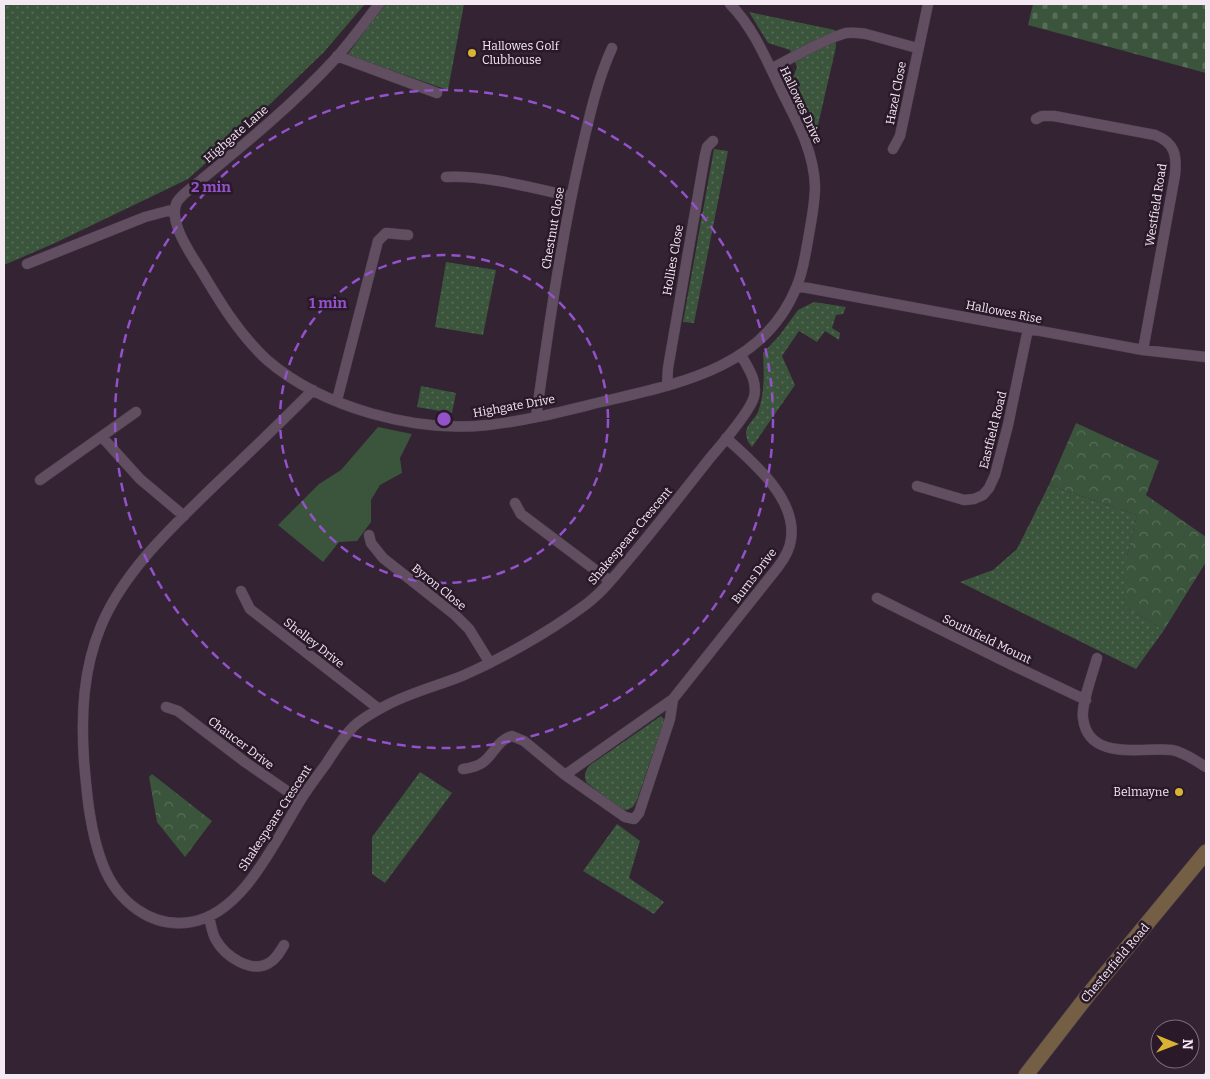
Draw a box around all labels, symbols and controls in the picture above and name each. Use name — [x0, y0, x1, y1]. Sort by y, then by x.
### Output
place label: Hallowes Golf Clubhouse — [482, 39, 560, 67]
marker: Hallowes Golf Clubhouse — [466, 47, 478, 59]
street label: Hazel Close — [883, 60, 909, 126]
street label: Hallowes Drive — [777, 64, 825, 146]
street label: Highgate Lane — [201, 102, 271, 166]
street label: Westfield Road — [1143, 163, 1169, 247]
text: 2 min — [191, 178, 231, 196]
street label: Chestnut Close — [539, 186, 567, 270]
street label: Hollies Close — [660, 224, 686, 296]
text: 1 min — [309, 294, 347, 312]
street label: Hallowes Rise — [965, 298, 1043, 326]
street label: Eastfield Road — [977, 390, 1009, 470]
street label: Highgate Drive — [472, 392, 556, 420]
centre of rings — [435, 410, 453, 428]
street label: Shakespeare Crescent — [585, 484, 675, 588]
street label: Burns Drive — [729, 546, 779, 606]
street label: Byron Close — [409, 561, 469, 613]
street label: Southfield Mount — [940, 611, 1034, 667]
street label: Shelley Drive — [281, 615, 347, 671]
street label: Chaucer Drive — [205, 714, 277, 772]
street label: Shakespeare Crescent — [236, 762, 315, 874]
place label: Belmayne — [1113, 785, 1169, 799]
marker: Belmayne — [1173, 786, 1185, 798]
street label: Chesterfield Road — [1078, 921, 1152, 1005]
north arrow — [1150, 1019, 1200, 1069]
text: N — [1179, 1039, 1196, 1050]

